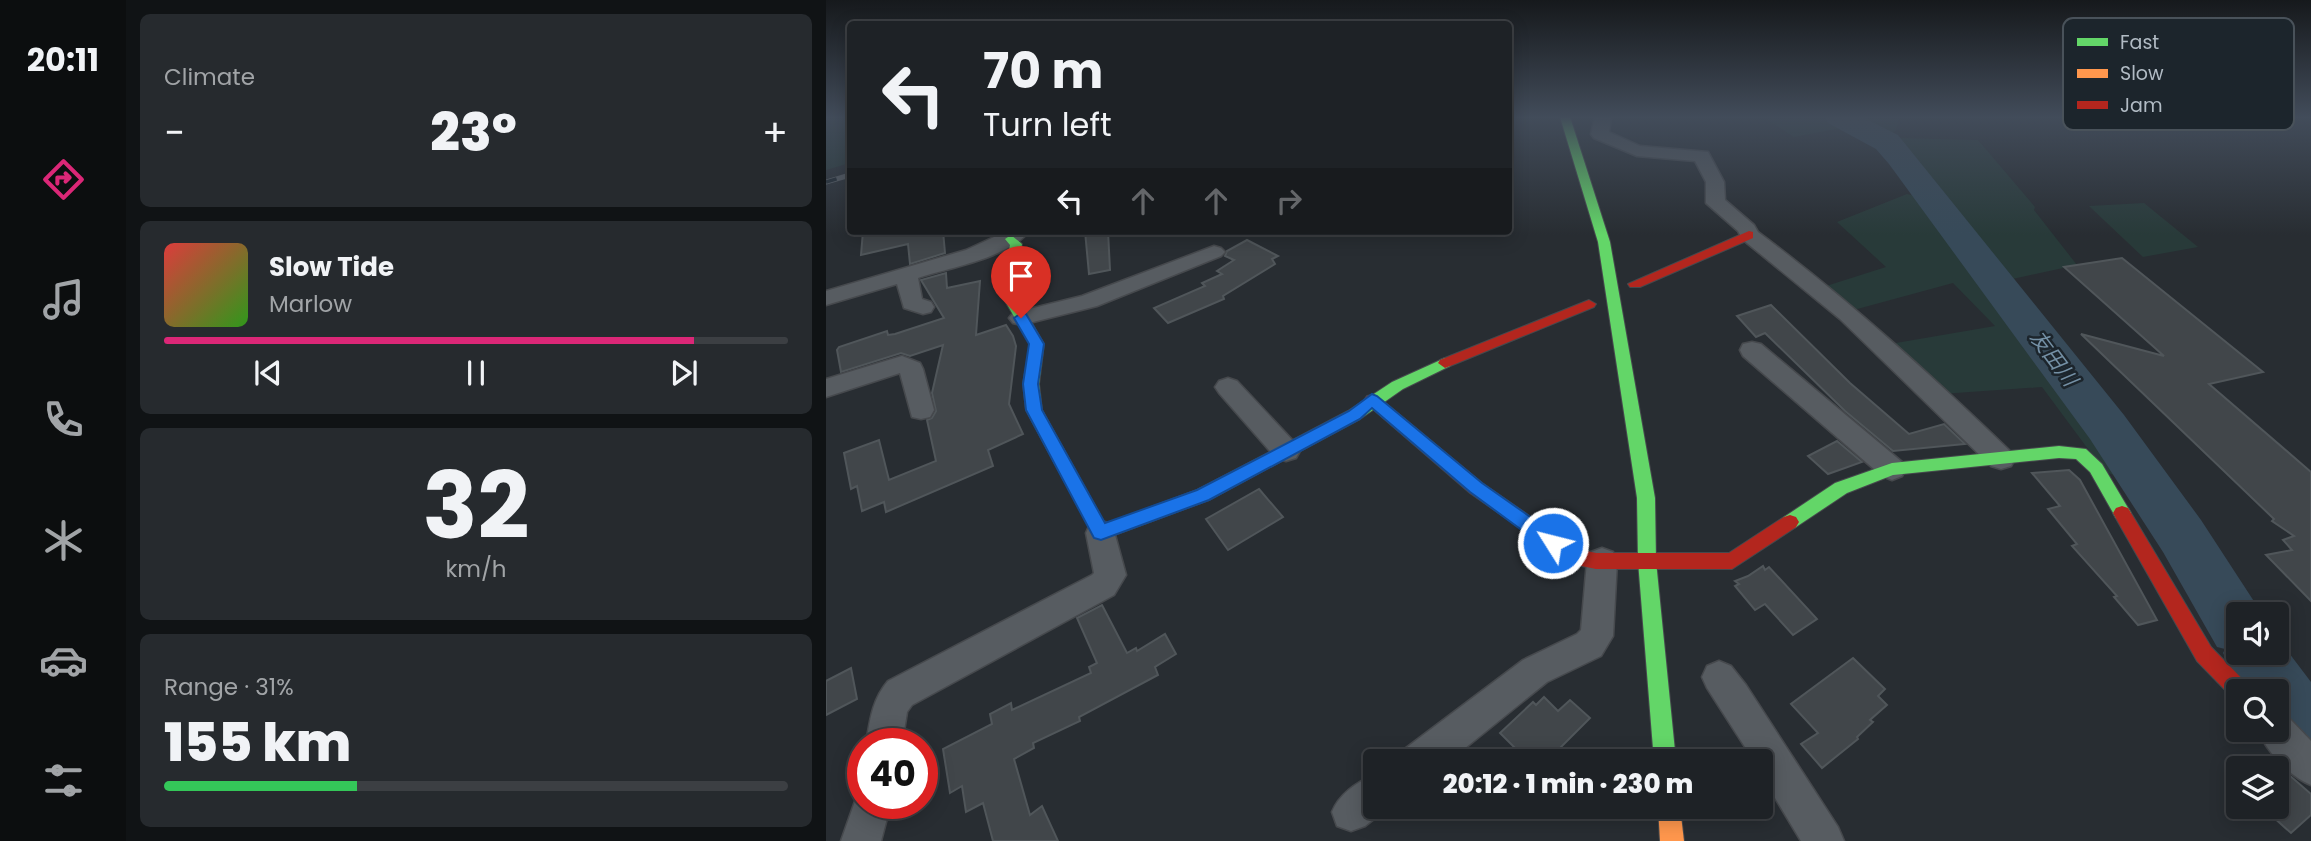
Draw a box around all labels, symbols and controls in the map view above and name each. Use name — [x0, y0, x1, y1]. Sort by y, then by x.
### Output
legend — [2063, 18, 2294, 130]
text: Fast — [2120, 29, 2159, 56]
text: 20:11 — [27, 37, 99, 82]
text: 70 m — [983, 37, 1103, 105]
icon: left — [868, 49, 959, 140]
text: Slow — [2120, 60, 2164, 87]
text: Climate — [164, 61, 255, 93]
text: Jam — [2120, 92, 2162, 119]
text: 23° — [430, 96, 517, 169]
text: Turn left — [983, 102, 1112, 147]
text: − — [164, 106, 185, 159]
text: + — [762, 106, 788, 159]
icon: directions — [39, 155, 88, 204]
icon: left — [1051, 182, 1089, 220]
icon: ahead — [1124, 182, 1162, 220]
icon: ahead — [1197, 182, 1235, 220]
icon: right — [1270, 182, 1308, 220]
pin — [991, 246, 1051, 318]
text: Slow Tide — [269, 249, 394, 285]
icon: arrive — [1002, 257, 1040, 295]
icon: music — [39, 275, 88, 324]
text: Marlow — [269, 288, 352, 320]
water label: 友田川 — [2023, 324, 2086, 393]
icon: previous — [249, 354, 287, 392]
icon: pause — [457, 354, 495, 392]
icon: next — [665, 354, 703, 392]
icon: phone — [39, 395, 88, 444]
text: 32 — [422, 442, 530, 570]
position arrow — [1516, 506, 1590, 580]
icon: climate — [39, 516, 88, 565]
text: km/h — [445, 553, 507, 585]
map controls — [2226, 602, 2289, 819]
button: sound — [2226, 602, 2289, 665]
icon: car — [39, 636, 88, 685]
text: Range · 31% — [164, 671, 294, 703]
button: search — [2226, 679, 2289, 742]
text: 155 km — [164, 706, 351, 779]
speed limit sign: 40 — [847, 728, 938, 819]
icon: filters — [39, 756, 88, 805]
button: layers — [2226, 756, 2289, 819]
text: 20:12 · 1 min · 230 m — [1443, 766, 1693, 802]

